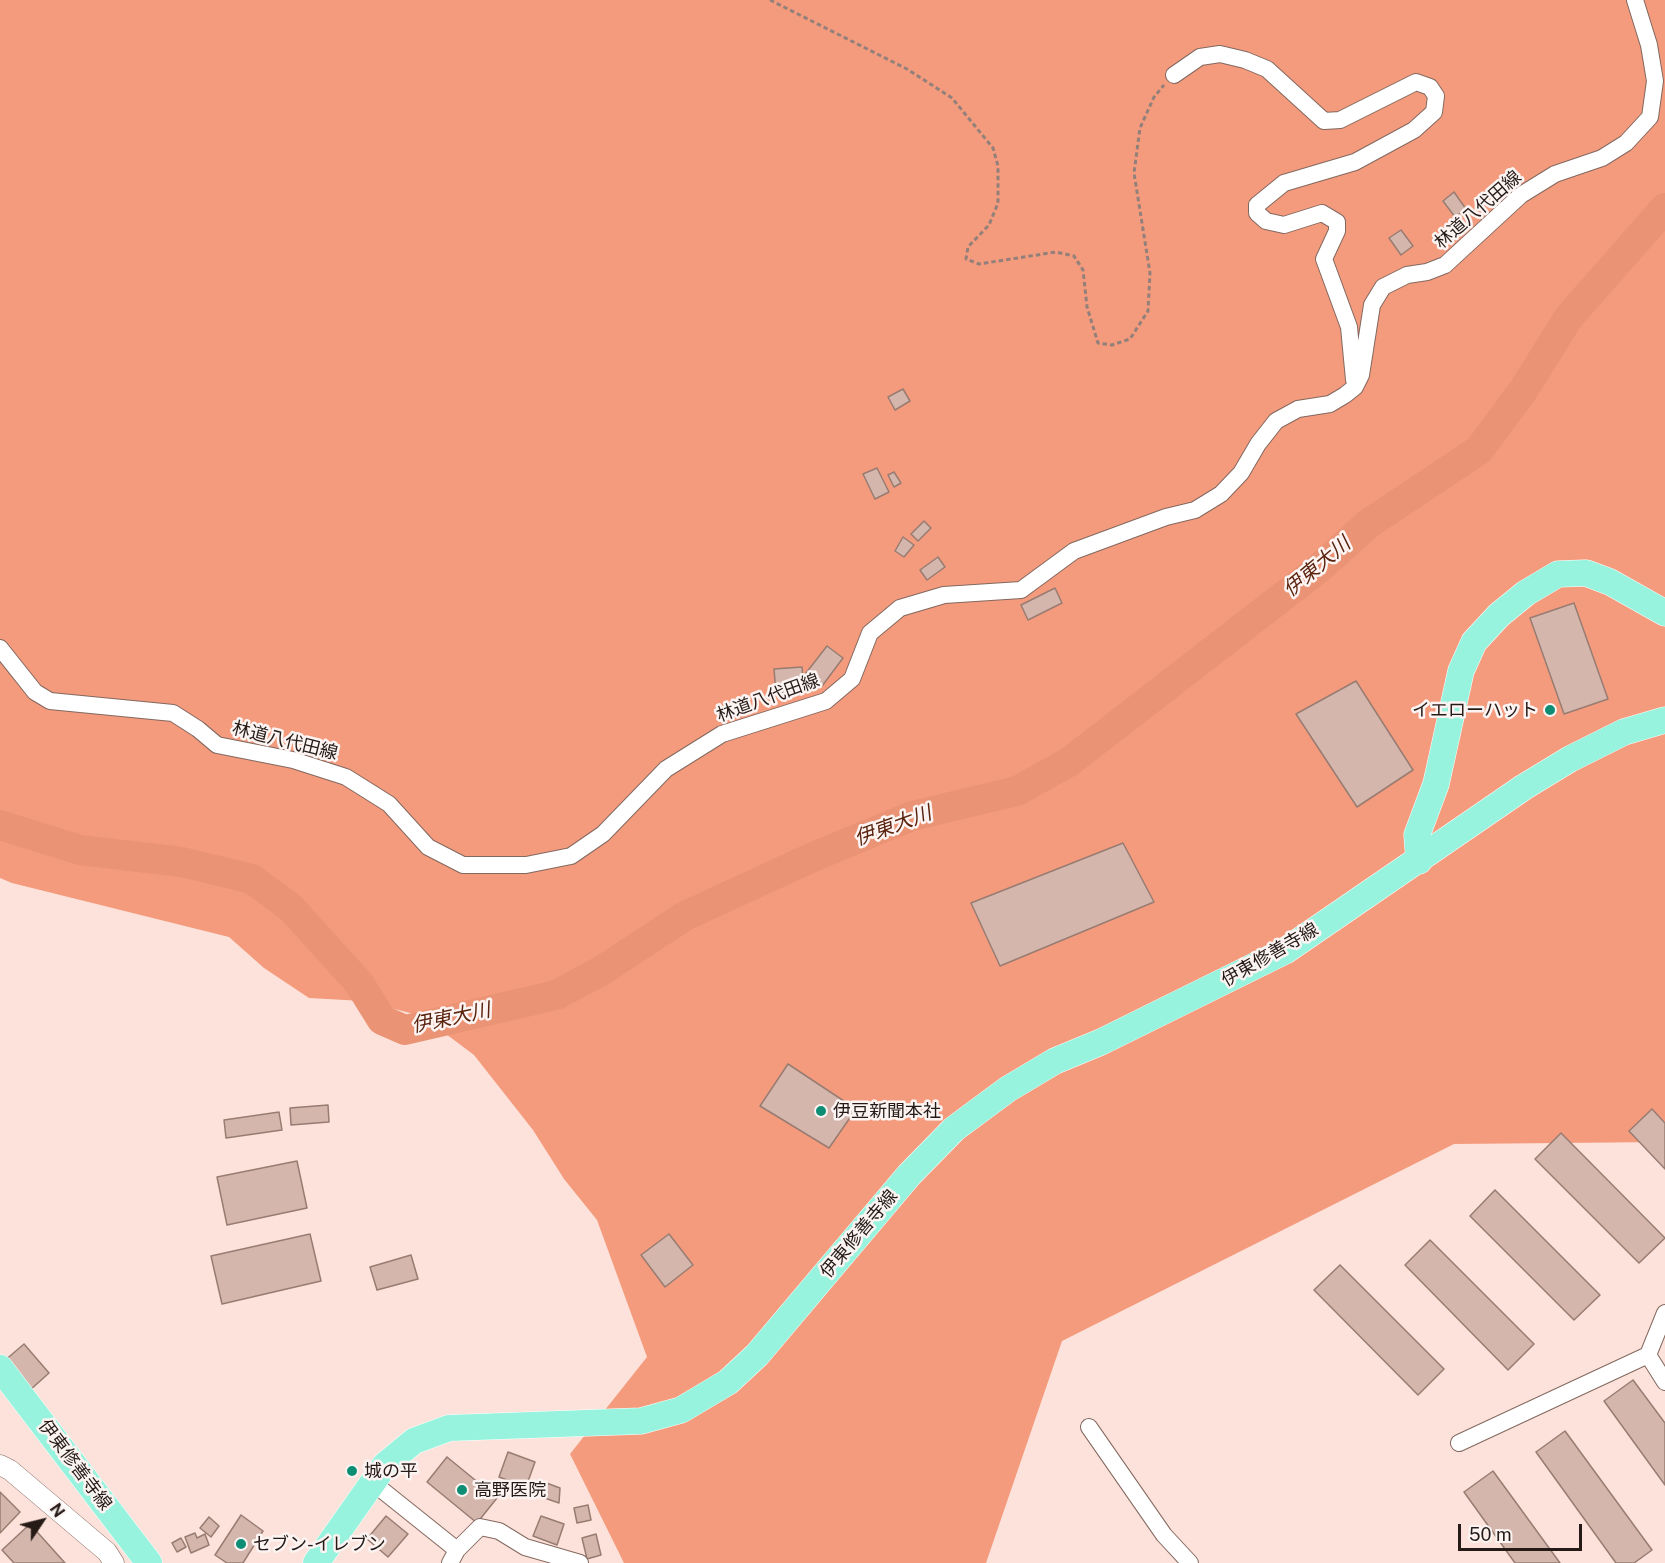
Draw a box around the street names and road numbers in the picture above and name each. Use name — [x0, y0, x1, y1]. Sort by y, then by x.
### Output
street label: 林道八代田線 — [1430, 166, 1526, 254]
street label: 林道八代田線 — [714, 669, 822, 727]
street label: 林道八代田線 — [230, 717, 340, 765]
street label: 伊東修善寺線 — [1218, 919, 1322, 991]
street label: 伊東修善寺線 — [816, 1186, 902, 1282]
street label: 伊東修善寺線 — [34, 1415, 116, 1515]

